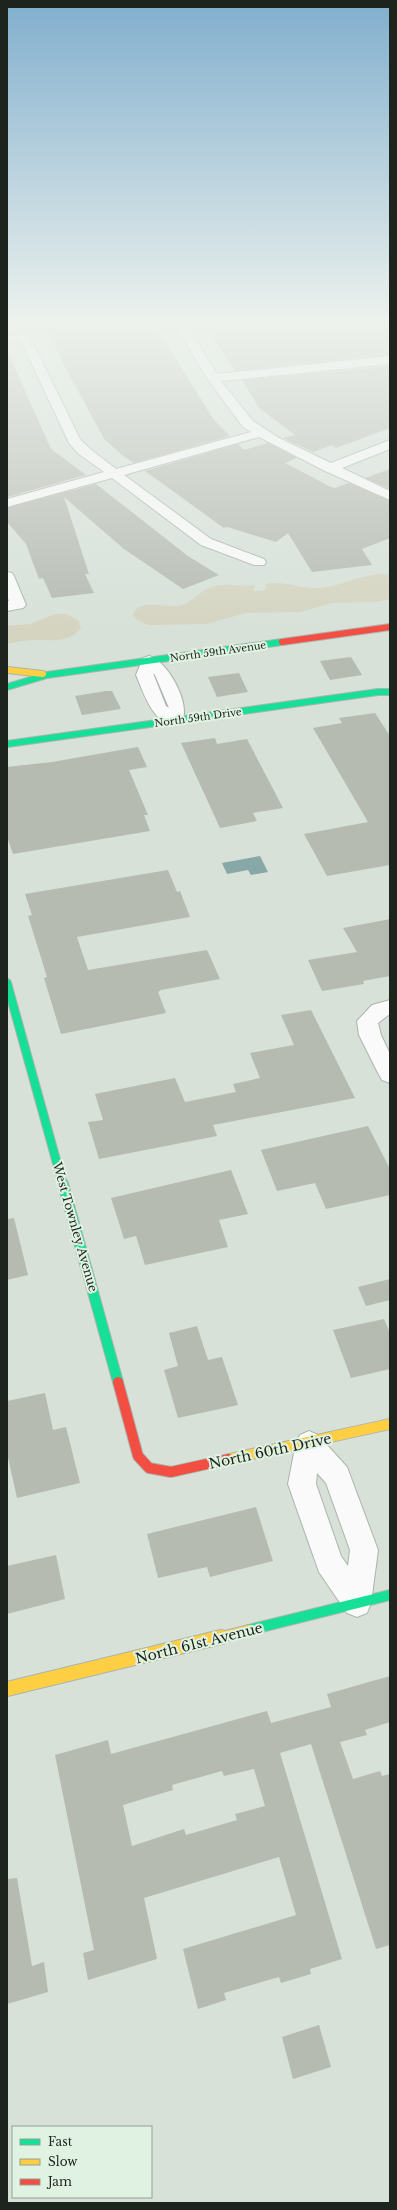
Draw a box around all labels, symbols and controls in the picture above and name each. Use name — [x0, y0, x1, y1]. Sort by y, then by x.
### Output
street label: North 59th Avenue — [169, 638, 267, 665]
street label: North 59th Drive — [154, 705, 243, 730]
street label: West Townley Avenue — [50, 1159, 101, 1294]
street label: North 60th Drive — [207, 1429, 333, 1473]
street label: North 61st Avenue — [133, 1618, 265, 1668]
legend — [12, 2126, 152, 2198]
text: Fast — [48, 2134, 73, 2149]
text: Slow — [48, 2154, 78, 2169]
text: Jam — [46, 2174, 72, 2189]

